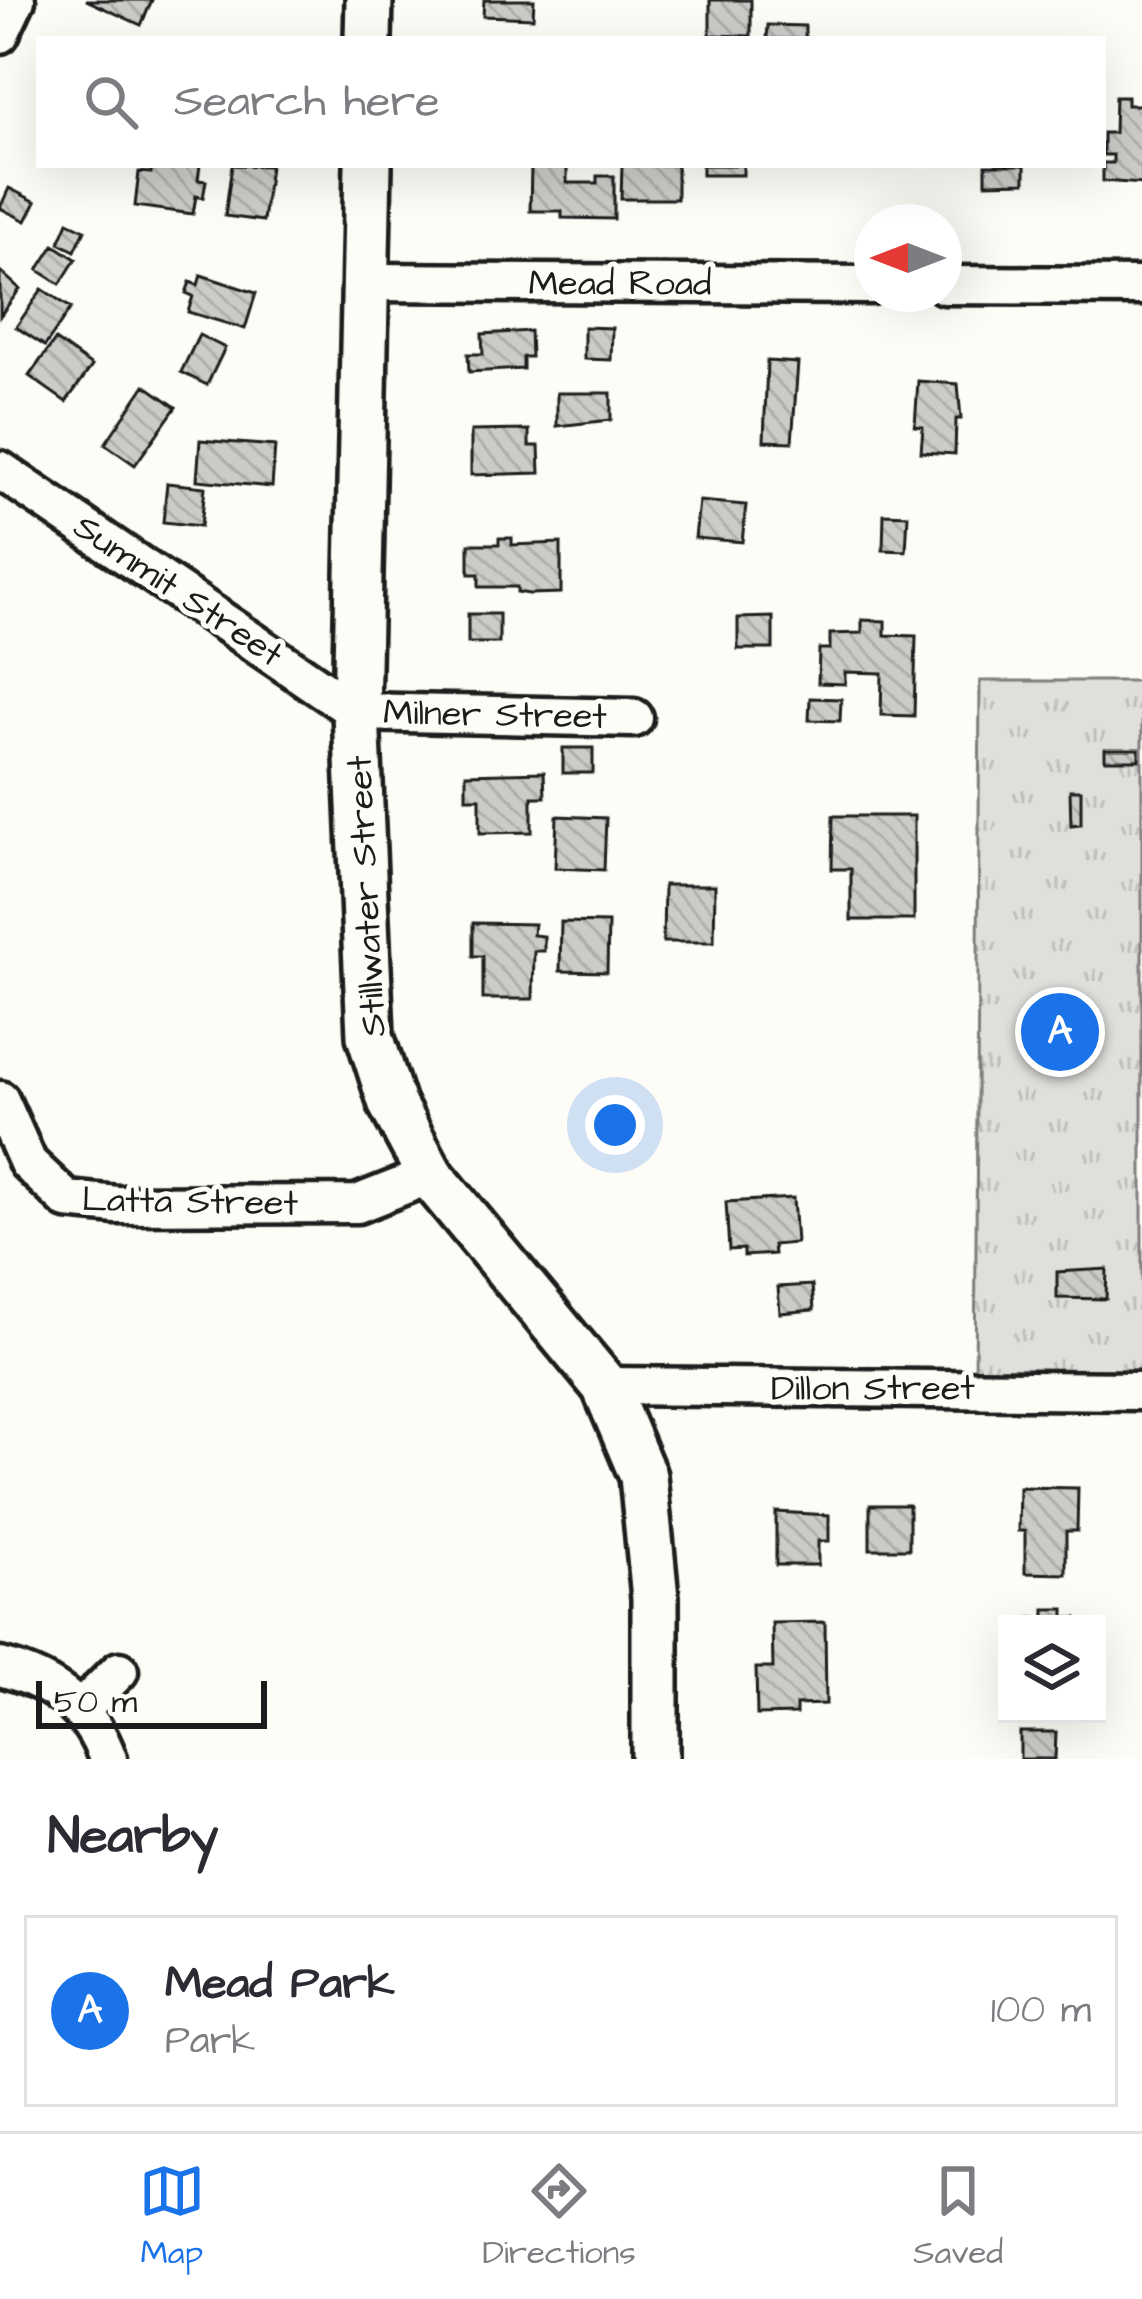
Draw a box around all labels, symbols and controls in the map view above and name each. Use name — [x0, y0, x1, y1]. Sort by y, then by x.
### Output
search box — [36, 36, 1106, 168]
icon: search — [78, 69, 144, 135]
text: Search here — [174, 71, 440, 133]
north arrow — [854, 204, 962, 312]
street label: Mead Road — [528, 258, 712, 309]
street label: Summit Street — [63, 502, 293, 680]
street label: Milner Street — [383, 688, 608, 742]
street label: Stillwater Street — [334, 754, 400, 1038]
pin: A — [1021, 987, 1099, 1077]
your location — [585, 1095, 645, 1155]
street label: Latta Street — [82, 1175, 299, 1229]
street label: Dillon Street — [771, 1363, 975, 1414]
map controls — [998, 1615, 1106, 1723]
button: layers — [998, 1615, 1106, 1723]
scale bar — [36, 1675, 267, 1728]
text: 50 m — [54, 1679, 137, 1725]
text: Nearby — [48, 1802, 218, 1873]
text: Mead Park — [165, 1953, 395, 2015]
text: A — [78, 1984, 102, 2038]
text: 100 m — [991, 1984, 1091, 2038]
text: Park — [165, 2015, 255, 2069]
tab: Map — [139, 2158, 205, 2276]
tab: Directions — [482, 2158, 636, 2276]
tab: Saved — [913, 2158, 1003, 2276]

